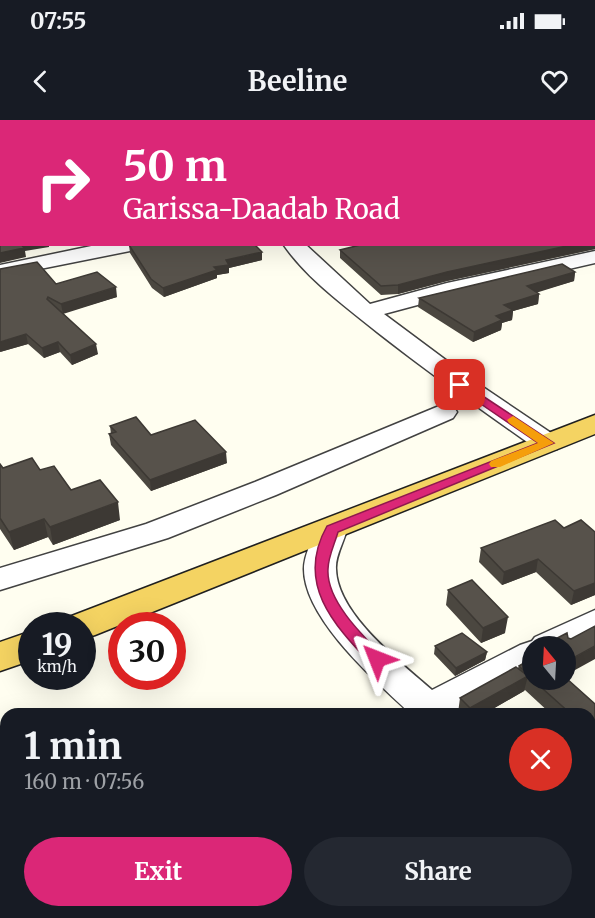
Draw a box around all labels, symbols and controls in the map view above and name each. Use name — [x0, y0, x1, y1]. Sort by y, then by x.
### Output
text: 07:55 — [30, 7, 86, 35]
text: Beeline — [248, 64, 347, 98]
icon: back — [24, 65, 57, 98]
icon: heart — [538, 65, 571, 98]
text: 50 m — [123, 140, 227, 192]
icon: right — [24, 144, 102, 222]
text: Garissa-Daadab Road — [123, 192, 400, 226]
pin — [434, 359, 485, 410]
icon: arrive — [443, 368, 476, 401]
speed limit sign: 30 — [108, 612, 186, 690]
text: 19 — [41, 625, 73, 663]
position arrow — [345, 627, 409, 691]
north arrow — [522, 636, 576, 690]
map controls — [522, 636, 576, 690]
text: km/h — [37, 657, 77, 676]
text: 1 min — [24, 724, 122, 769]
button: close — [509, 728, 572, 791]
text: 160 m · 07:56 — [24, 769, 144, 794]
button: Exit — [24, 837, 292, 906]
button: Share — [304, 837, 572, 906]

